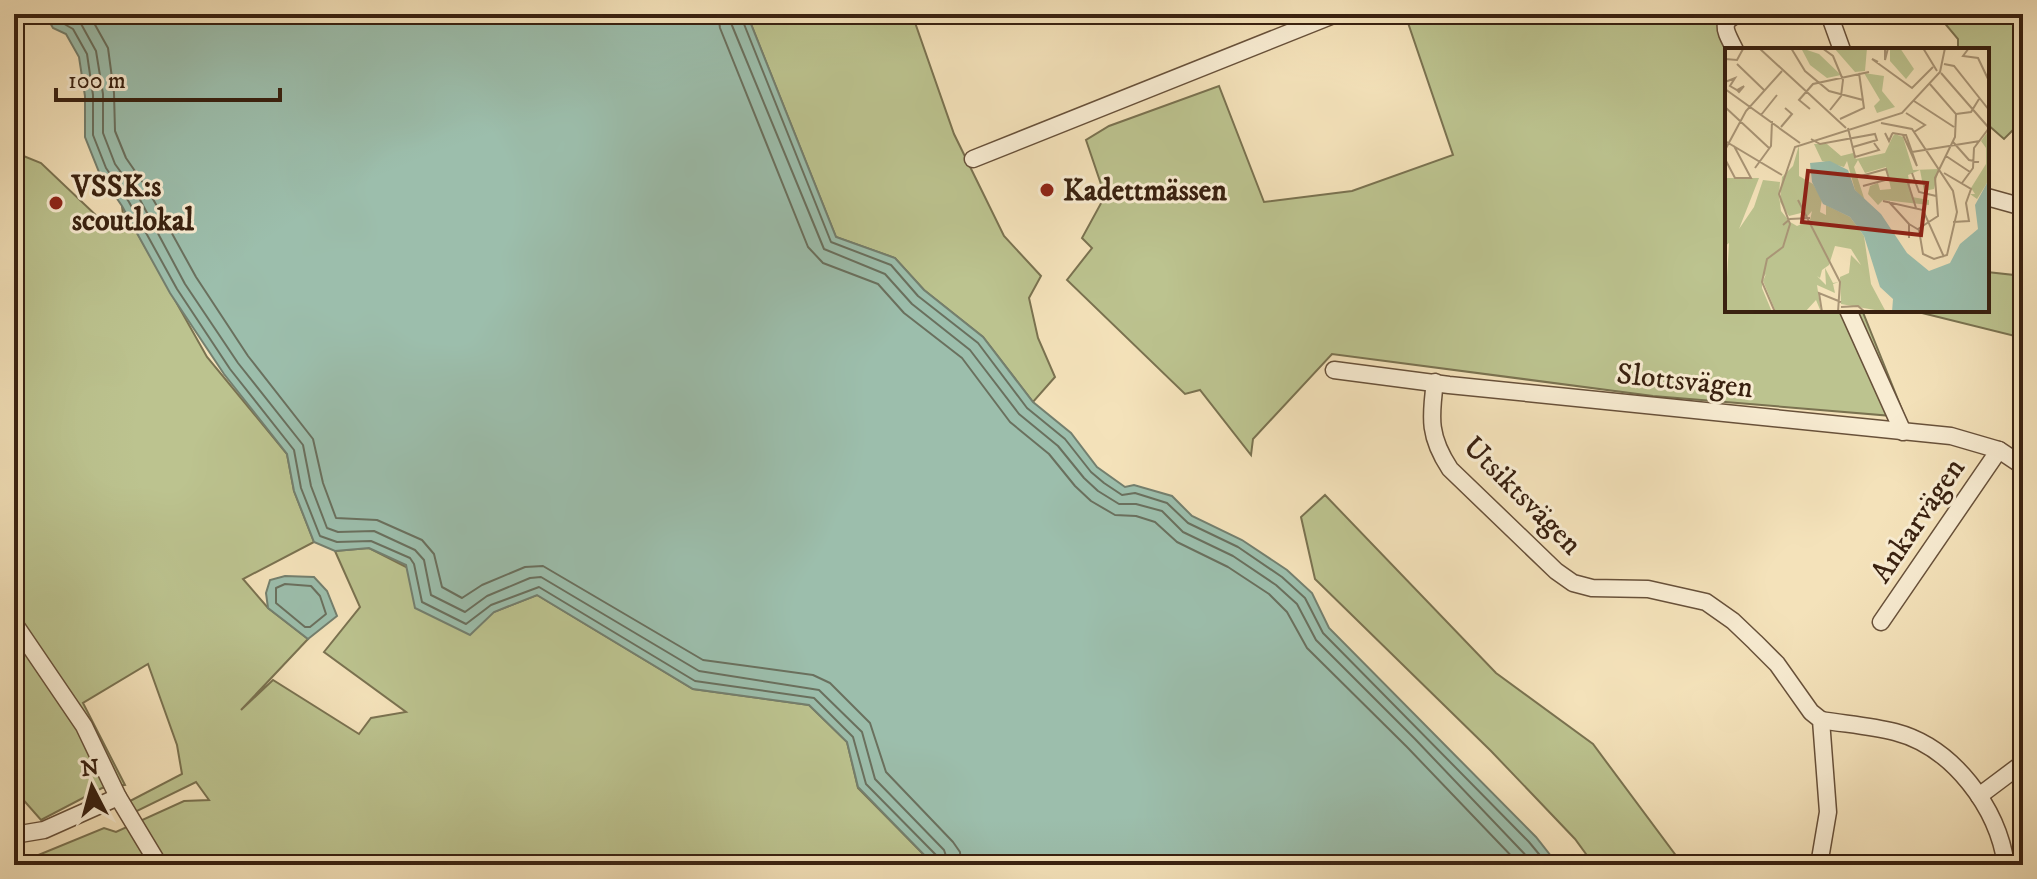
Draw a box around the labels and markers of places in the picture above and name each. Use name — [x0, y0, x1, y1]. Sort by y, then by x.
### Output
place label: VSSK:s scoutlokal — [71, 169, 195, 240]
place label: Kadettmässen — [1063, 173, 1227, 210]
marker: Kadettmässen — [1038, 181, 1056, 199]
marker: VSSK:s scoutlokal — [47, 194, 65, 212]

